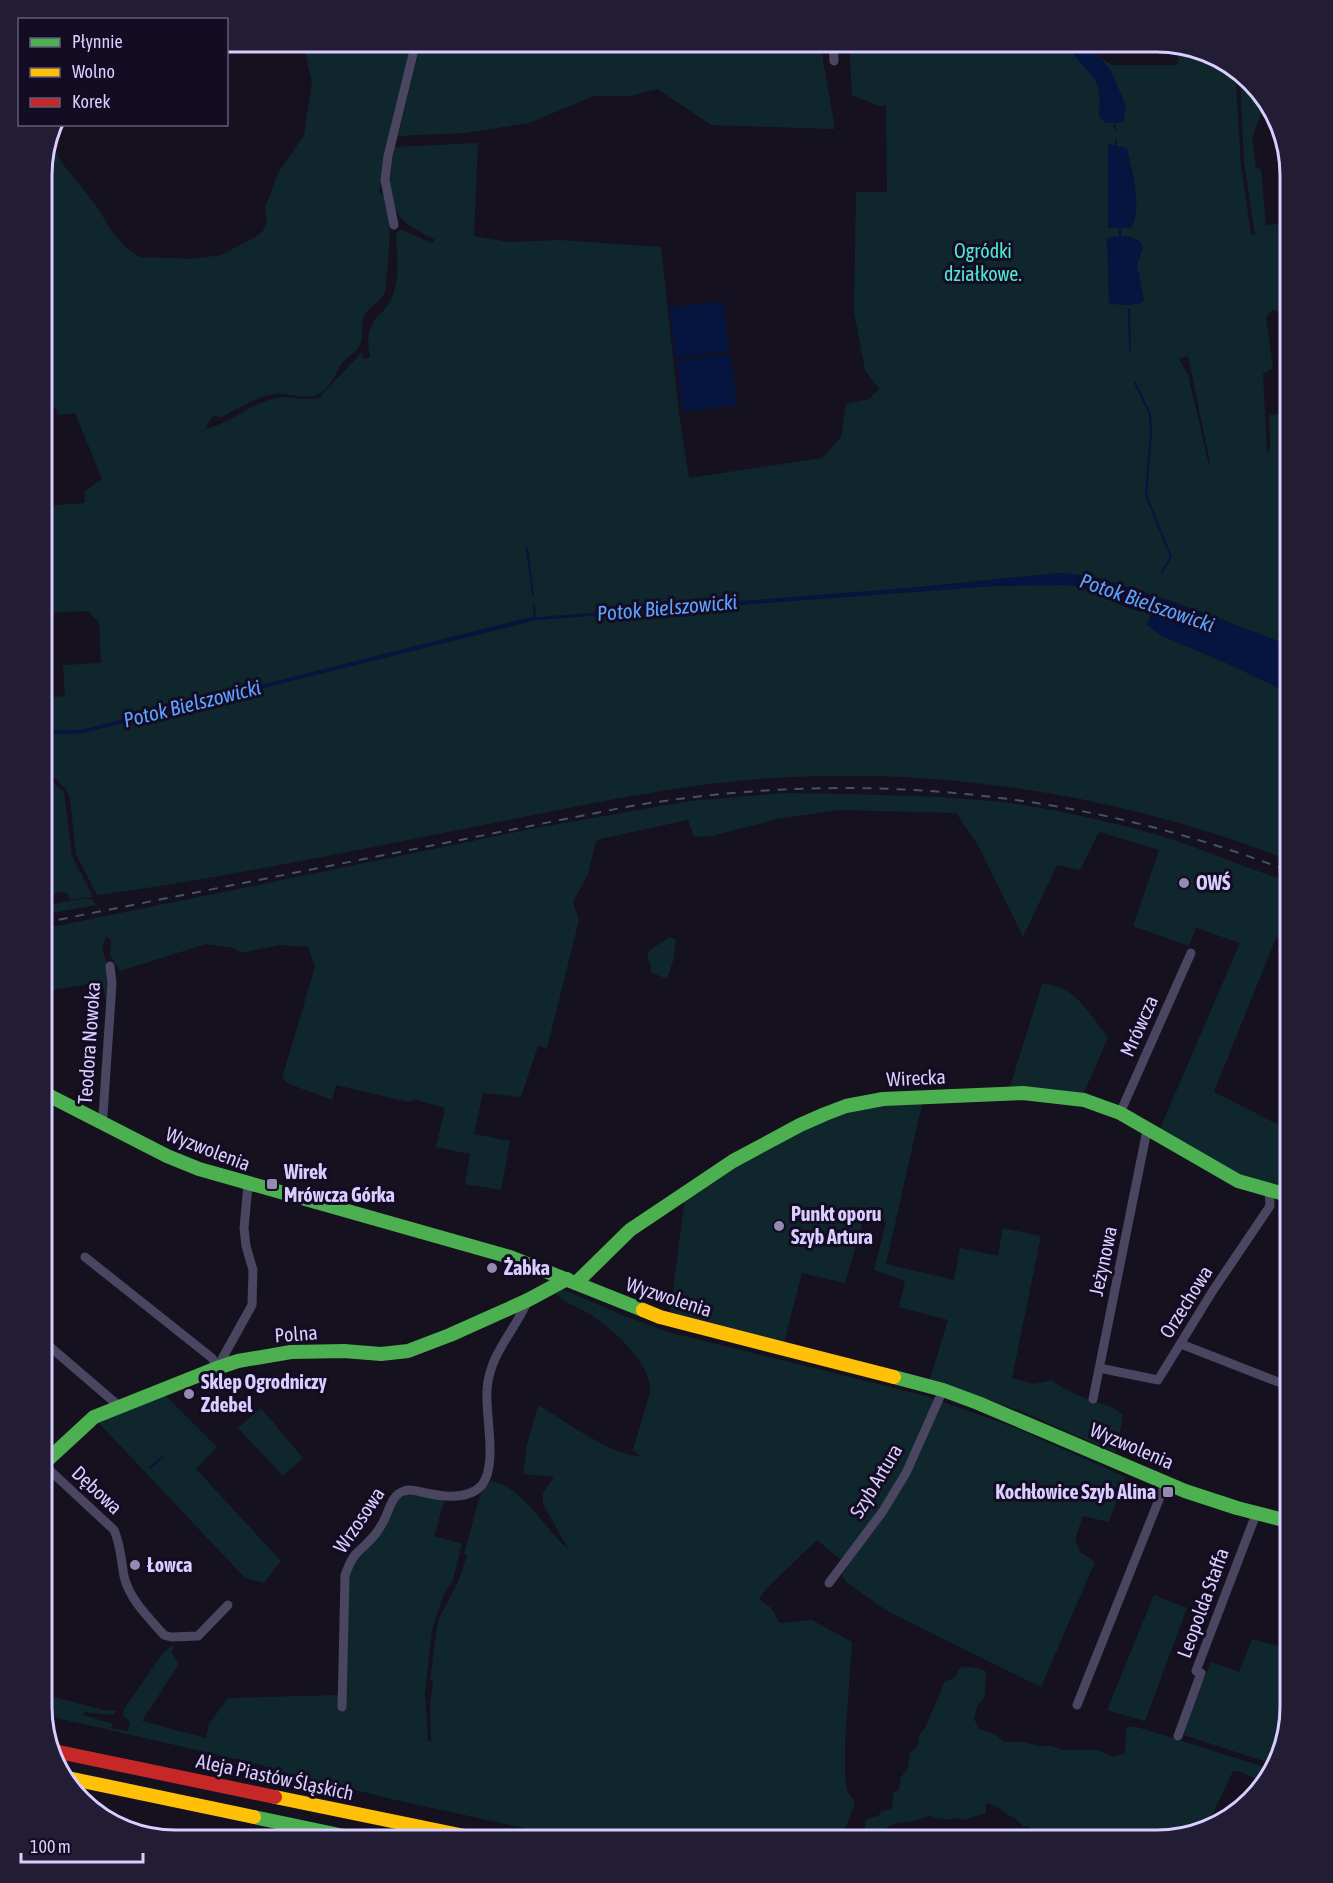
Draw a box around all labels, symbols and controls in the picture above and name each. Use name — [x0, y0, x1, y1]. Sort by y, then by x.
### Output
legend — [18, 18, 228, 126]
text: Płynnie — [72, 31, 123, 52]
text: Wolno — [72, 61, 115, 82]
text: Korek — [72, 91, 110, 112]
park label: Ogródki działkowe. — [944, 239, 1022, 285]
water label: Potok Bielszowicki — [1077, 568, 1218, 636]
water label: Potok Bielszowicki — [596, 589, 738, 625]
water label: Potok Bielszowicki — [121, 674, 263, 732]
place label: OWŚ — [1196, 871, 1231, 894]
marker: OWŚ — [1177, 876, 1191, 890]
street label: Teodora Nowoka — [73, 981, 104, 1105]
street label: Mrówcza — [1115, 992, 1162, 1060]
street label: Wirecka — [886, 1064, 946, 1091]
street label: Wyzwolenia — [163, 1122, 254, 1175]
place label: Wirek Mrówcza Górka — [283, 1160, 395, 1206]
marker: Wirek Mrówcza Górka — [265, 1177, 279, 1191]
place label: Punkt oporu Szyb Artura — [791, 1202, 882, 1248]
marker: Punkt oporu Szyb Artura — [772, 1219, 786, 1233]
street label: Jeżynowa — [1084, 1224, 1121, 1298]
place label: Żabka — [504, 1256, 550, 1279]
marker: Żabka — [485, 1261, 499, 1275]
street label: Orzechowa — [1154, 1261, 1217, 1342]
street label: Wyzwolenia — [623, 1272, 715, 1321]
street label: Polna — [274, 1321, 318, 1346]
place label: Sklep Ogrodniczy Zdebel — [201, 1370, 328, 1416]
marker: Sklep Ogrodniczy Zdebel — [182, 1387, 196, 1401]
street label: Wyzwolenia — [1087, 1418, 1178, 1473]
street label: Szyb Artura — [845, 1440, 906, 1522]
street label: Dębowa — [68, 1461, 127, 1519]
place label: Kochłowice Szyb Alina — [995, 1480, 1156, 1503]
street label: Wrzosowa — [328, 1483, 389, 1557]
marker: Kochłowice Szyb Alina — [1161, 1485, 1175, 1499]
street label: Leopolda Staffa — [1172, 1545, 1233, 1661]
place label: Łowca — [147, 1553, 192, 1576]
marker: Łowca — [128, 1558, 142, 1572]
street label: Aleja Piastów Śląskich — [194, 1749, 356, 1804]
scale bar — [21, 1826, 142, 1864]
text: 100 m — [30, 1836, 71, 1857]

